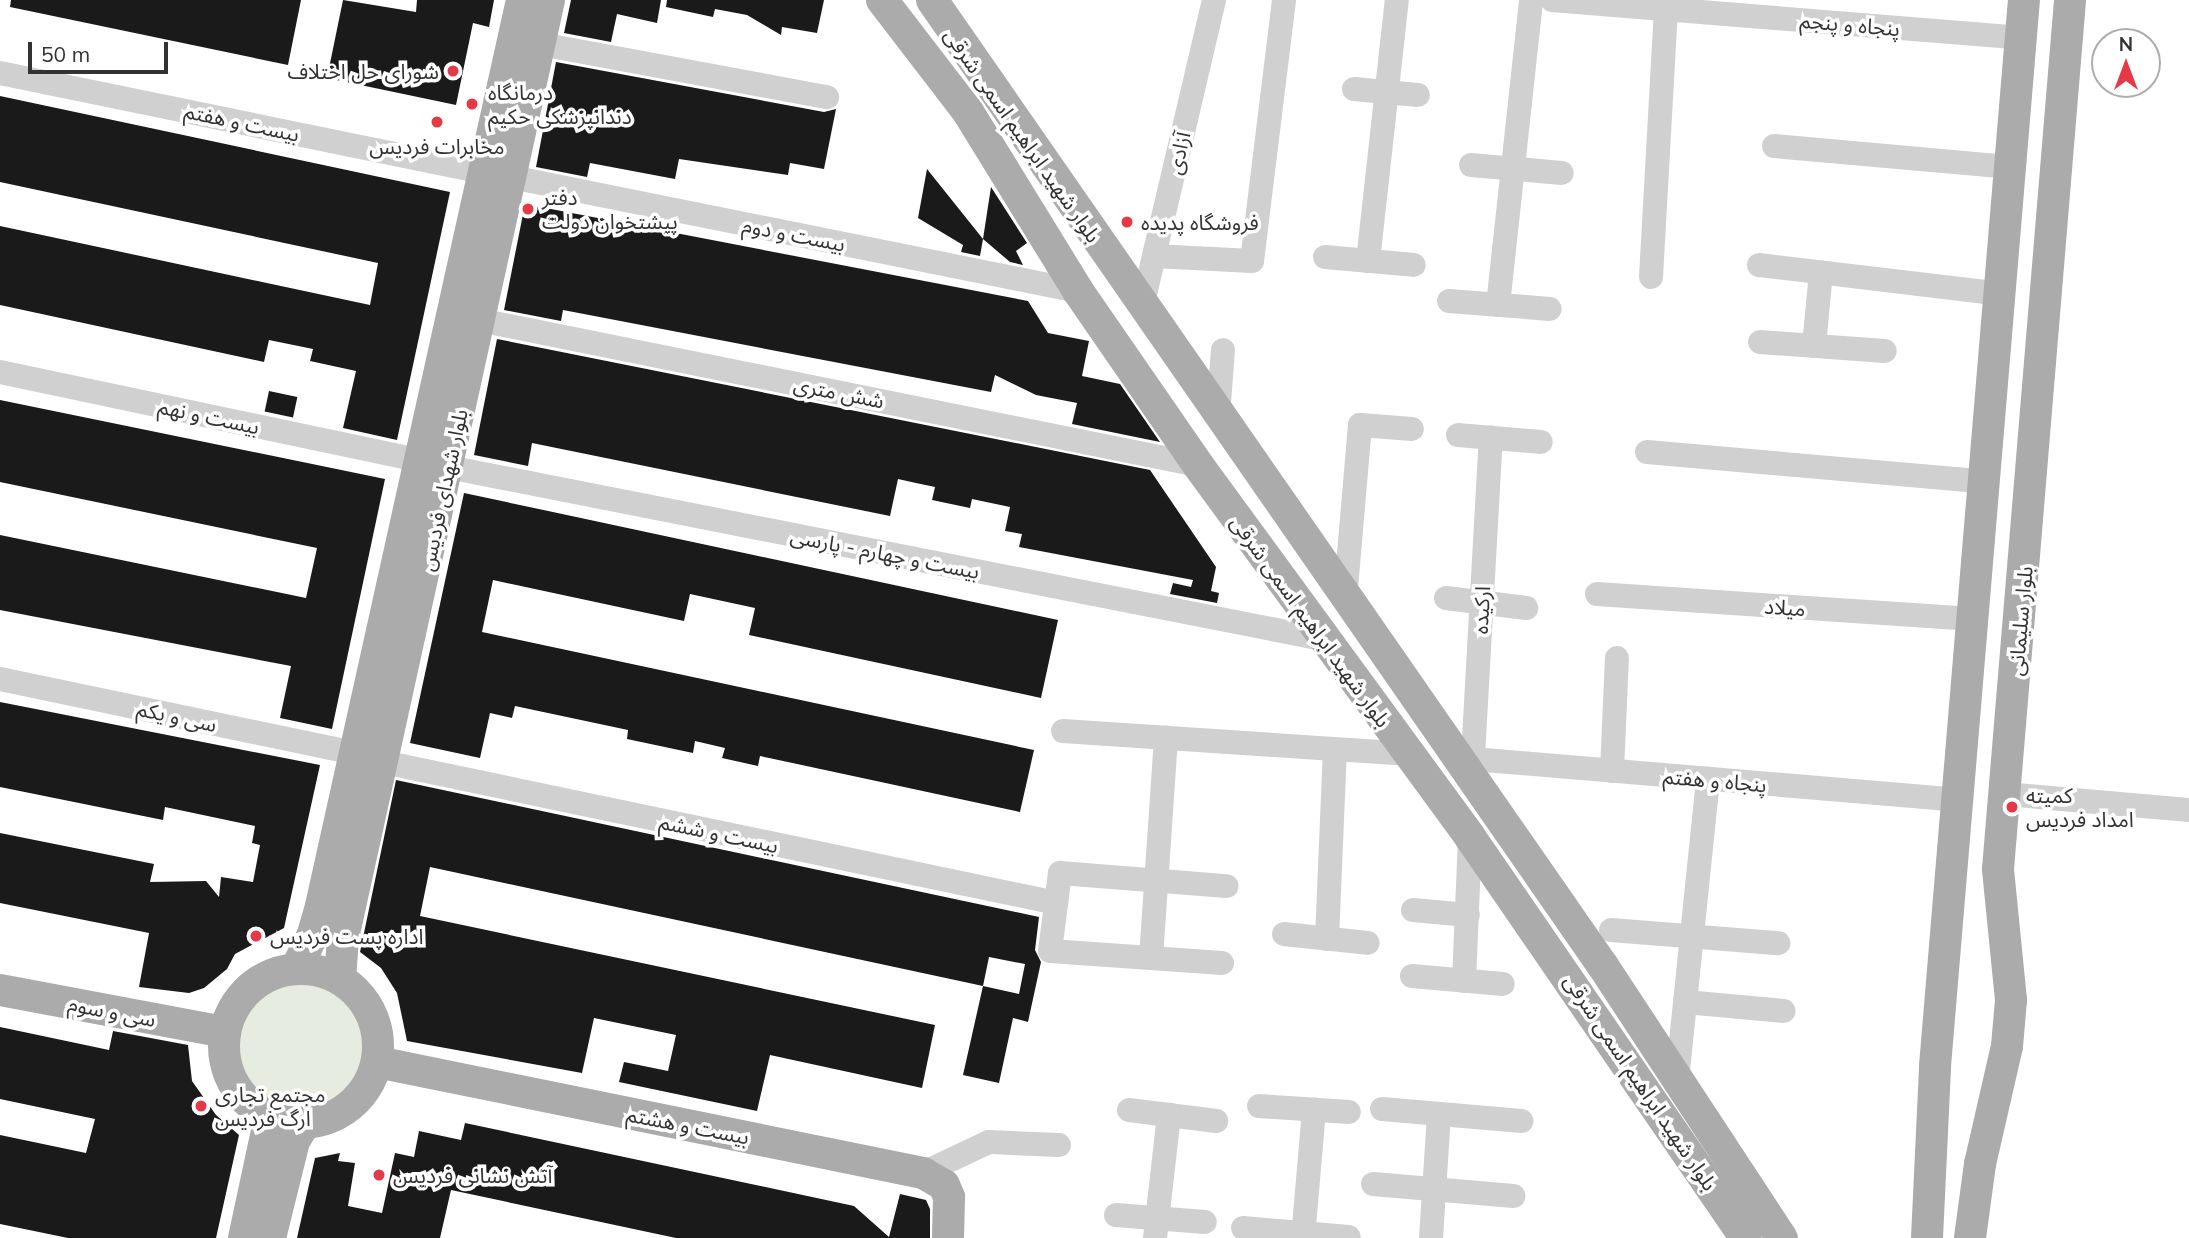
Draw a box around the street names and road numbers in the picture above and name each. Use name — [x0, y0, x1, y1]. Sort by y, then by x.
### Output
street label: پنجاه و پنجم — [1799, 7, 1901, 41]
street label: بلوار شهید ابراهیم اسمی شرقی — [939, 23, 1107, 247]
street label: بیست و هفتم — [182, 98, 302, 146]
street label: آزادی — [1161, 129, 1195, 177]
street label: بیست و دوم — [740, 212, 848, 256]
street label: شش متری — [792, 371, 886, 413]
street label: بیست و نهم — [156, 393, 262, 439]
street label: بلوار شهدای فردیس — [414, 407, 472, 573]
street label: بلوار شهید ابراهیم اسمی شرقی — [1226, 510, 1396, 732]
street label: بیست و چهارم - پارسی — [788, 522, 982, 584]
street label: بلوار سلیمانی — [2003, 565, 2037, 677]
street label: ارکیده — [1467, 585, 1495, 635]
street label: میلاد — [1763, 593, 1807, 621]
street label: سی و یکم — [135, 695, 219, 737]
street label: پنجاه و هفتم — [1662, 763, 1768, 797]
street label: بیست و ششم — [657, 808, 781, 858]
street label: بلوار شهید ابراهیم اسمی شرقی — [1559, 969, 1723, 1195]
street label: سی و سوم — [66, 990, 158, 1032]
street label: بیست و هشتم — [625, 1101, 751, 1149]

